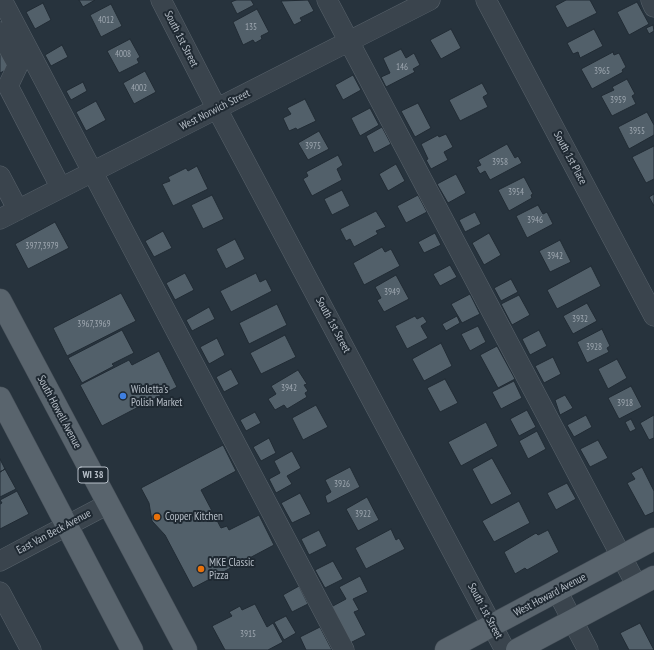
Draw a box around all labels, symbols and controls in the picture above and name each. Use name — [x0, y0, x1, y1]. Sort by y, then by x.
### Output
street label: South 1st Street — [161, 9, 201, 69]
house number: 4012 — [98, 15, 114, 25]
house number: 135 — [245, 22, 257, 32]
house number: 4008 — [115, 49, 131, 59]
house number: 146 — [396, 62, 408, 72]
house number: 3965 — [594, 66, 610, 76]
house number: 4002 — [131, 83, 147, 93]
street label: West Norwich Street — [178, 87, 252, 133]
house number: 3959 — [610, 95, 626, 105]
house number: 3955 — [629, 126, 645, 136]
street label: South 1st Place — [550, 129, 590, 187]
house number: 3975 — [305, 141, 321, 151]
house number: 3958 — [492, 157, 508, 167]
house number: 3954 — [508, 187, 524, 197]
house number: 3946 — [527, 215, 543, 225]
house number: 3977,3979 — [25, 241, 59, 251]
house number: 3942 — [547, 251, 563, 261]
house number: 3949 — [384, 287, 400, 297]
street label: South 1st Street — [313, 295, 353, 355]
house number: 3932 — [572, 314, 588, 324]
house number: 3967,3969 — [77, 319, 111, 329]
house number: 3928 — [586, 342, 602, 352]
street label: South Howell Avenue — [34, 373, 84, 451]
place label: Wioletta's Polish Market — [131, 383, 182, 409]
house number: 3942 — [281, 383, 297, 393]
marker: Wioletta's Polish Market — [118, 391, 128, 401]
house number: 3918 — [617, 398, 633, 408]
road number: WI 38 — [78, 467, 108, 483]
house number: 3926 — [334, 479, 350, 489]
street label: East Van Beck Avenue — [15, 507, 93, 557]
house number: 3922 — [355, 509, 371, 519]
place label: Copper Kitchen — [165, 510, 223, 524]
marker: Copper Kitchen — [152, 512, 162, 522]
place label: MKE Classic Pizza — [209, 556, 254, 582]
marker: MKE Classic Pizza — [196, 564, 206, 574]
street label: West Howard Avenue — [512, 570, 588, 620]
street label: South 1st Street — [465, 581, 505, 641]
house number: 3915 — [240, 629, 256, 639]

